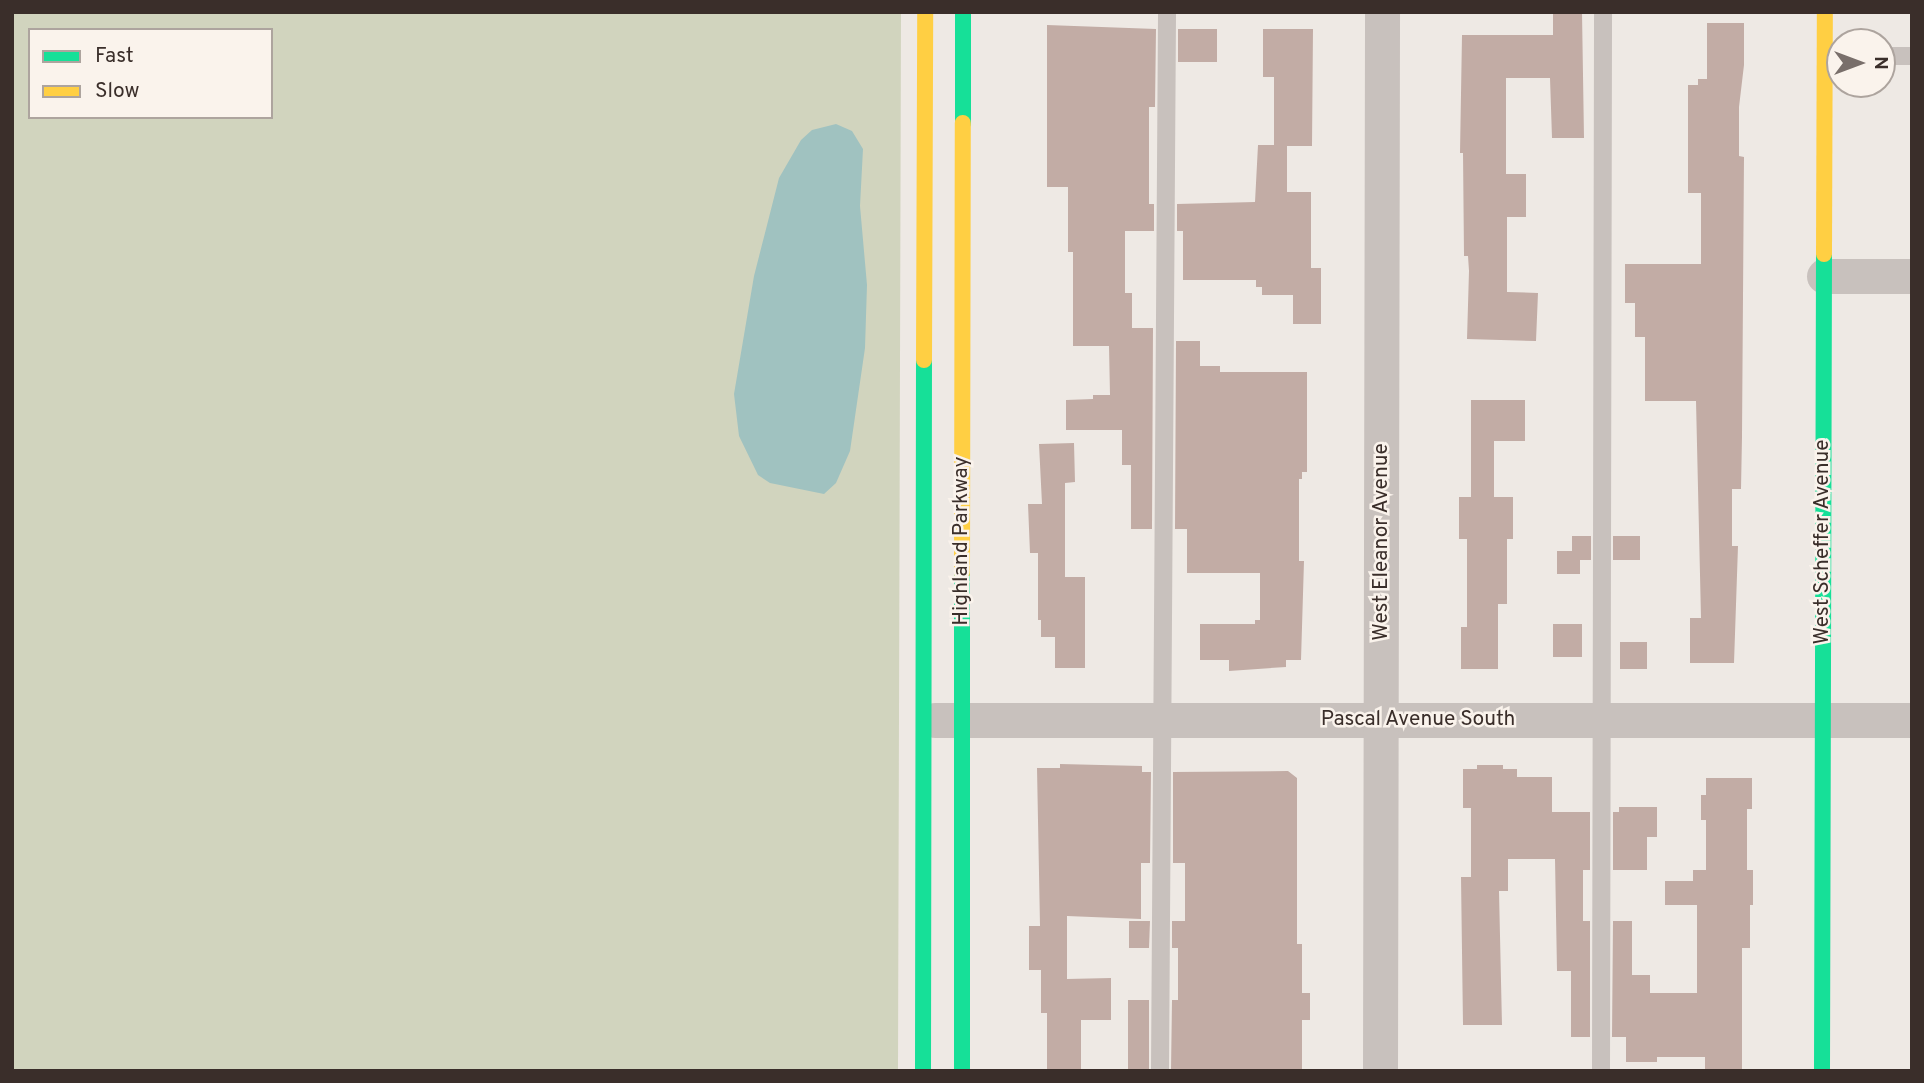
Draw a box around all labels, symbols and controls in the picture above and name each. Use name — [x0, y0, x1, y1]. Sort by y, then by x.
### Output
legend — [28, 28, 273, 119]
north arrow — [1826, 28, 1896, 98]
text: Fast — [95, 43, 134, 70]
text: N — [1868, 56, 1892, 70]
text: Slow — [95, 78, 140, 105]
street label: West Scheffer Avenue — [1810, 439, 1836, 645]
street label: West Eleanor Avenue — [1369, 443, 1395, 641]
street label: Highland Parkway — [949, 456, 975, 626]
street label: Pascal Avenue South — [1320, 707, 1516, 733]

